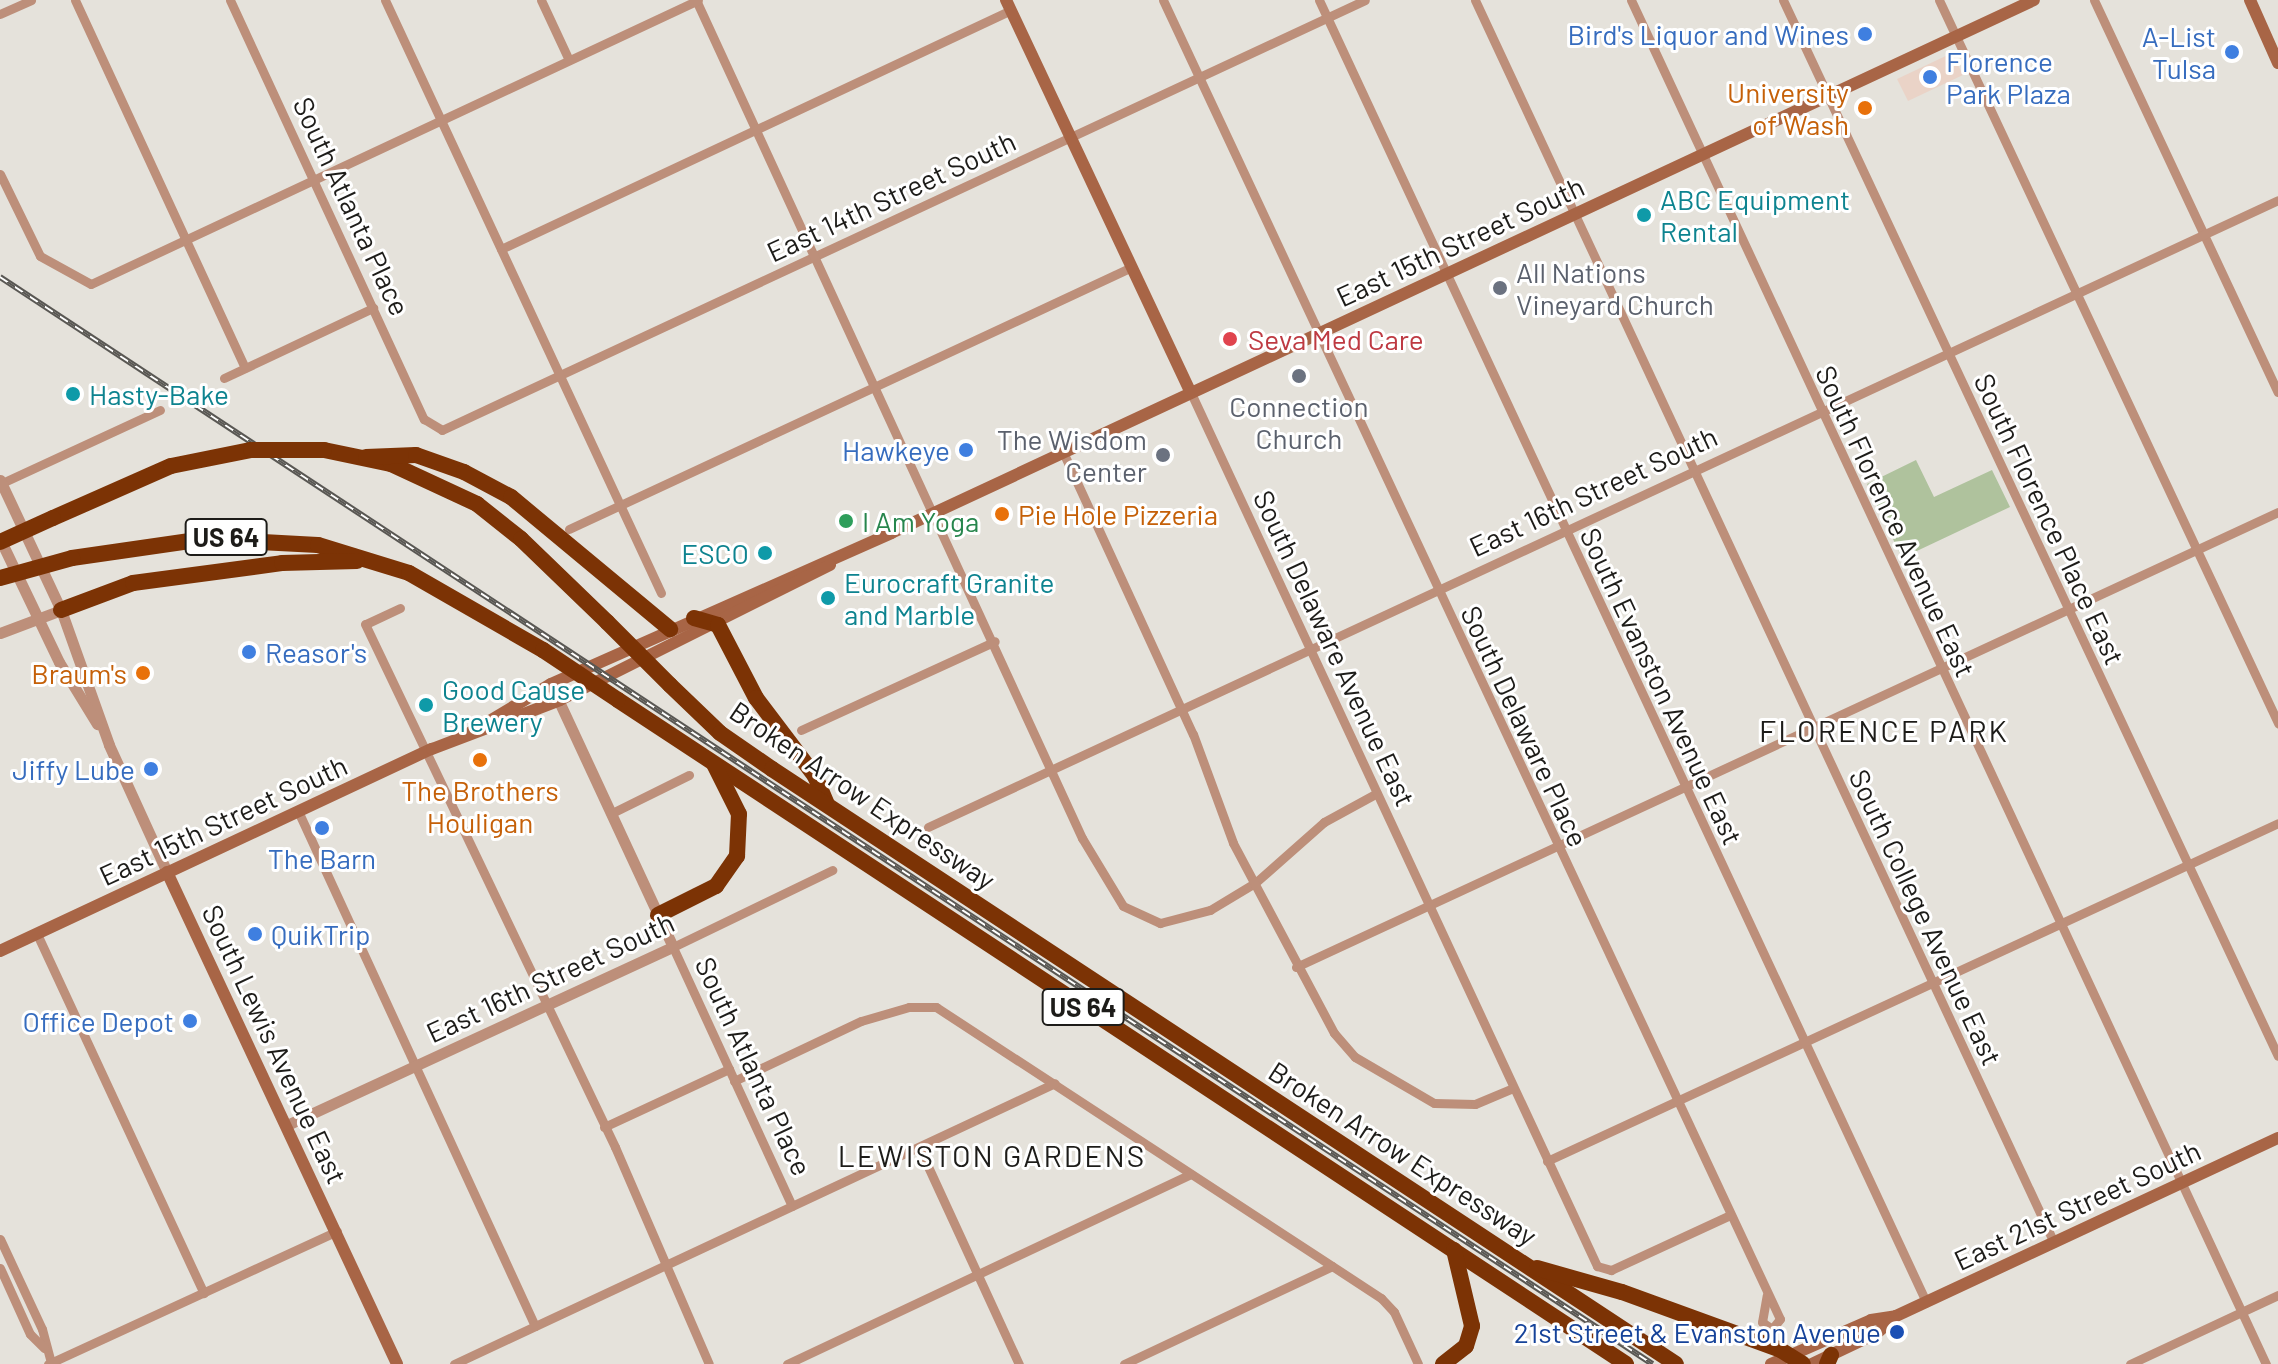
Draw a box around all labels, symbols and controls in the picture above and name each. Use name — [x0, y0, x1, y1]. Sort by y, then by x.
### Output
place label: Bird's Liquor and Wines — [1568, 17, 1849, 51]
place label: A-List Tulsa — [2142, 19, 2216, 85]
marker: Bird's Liquor and Wines — [1856, 25, 1874, 43]
marker: A-List Tulsa — [2223, 43, 2241, 61]
place label: Florence Park Plaza — [1946, 44, 2071, 110]
marker: Florence Park Plaza — [1921, 68, 1939, 86]
place label: University of Wash — [1727, 75, 1849, 141]
street label: South Atlanta Place — [287, 91, 417, 321]
marker: University of Wash — [1856, 99, 1874, 117]
street label: East 14th Street South — [761, 124, 1021, 268]
street label: East 15th Street South — [1331, 169, 1589, 313]
place label: ABC Equipment Rental — [1660, 182, 1850, 248]
marker: ABC Equipment Rental — [1635, 206, 1653, 224]
place label: All Nations Vineyard Church — [1516, 255, 1714, 321]
marker: All Nations Vineyard Church — [1491, 279, 1509, 297]
place label: Seva Med Care — [1248, 322, 1424, 356]
marker: Seva Med Care — [1219, 328, 1241, 350]
street label: South Florence Avenue East — [1809, 360, 1983, 682]
marker: Connection Church — [1290, 367, 1308, 385]
street label: South Florence Place East — [1968, 368, 2132, 670]
place label: Hasty-Bake — [89, 377, 229, 411]
marker: Hasty-Bake — [64, 385, 82, 403]
place label: Connection Church — [1229, 389, 1369, 455]
street label: East 16th Street South — [1464, 419, 1722, 563]
place label: The Wisdom Center — [997, 422, 1147, 488]
place label: Hawkeye — [842, 433, 950, 467]
marker: Hawkeye — [957, 441, 975, 459]
marker: The Wisdom Center — [1154, 446, 1172, 464]
street label: South Delaware Avenue East — [1247, 485, 1423, 811]
place label: Pie Hole Pizzeria — [1018, 497, 1218, 531]
place label: I Am Yoga — [862, 504, 979, 538]
marker: Pie Hole Pizzeria — [993, 505, 1011, 523]
marker: I Am Yoga — [837, 512, 855, 530]
road number: US 64 — [184, 515, 268, 559]
street label: South Evanston Avenue East — [1574, 522, 1750, 850]
place label: ESCO — [681, 536, 749, 570]
marker: ESCO — [756, 544, 774, 562]
place label: Eurocraft Granite and Marble — [844, 565, 1054, 631]
marker: Eurocraft Granite and Marble — [819, 589, 837, 607]
street label: South Delaware Place — [1454, 600, 1596, 852]
place label: Reasor's — [265, 635, 367, 669]
marker: Reasor's — [240, 643, 258, 661]
place label: Braum's — [31, 656, 127, 690]
marker: Braum's — [134, 664, 152, 682]
place label: Good Cause Brewery — [442, 672, 585, 738]
street label: Broken Arrow Expressway — [724, 694, 1002, 896]
marker: Good Cause Brewery — [417, 696, 435, 714]
district label: FLORENCE PARK — [1759, 712, 2009, 748]
street label: East 15th Street South — [94, 748, 352, 892]
marker: The Brothers Houligan — [471, 751, 489, 769]
place label: Jiffy Lube — [12, 752, 135, 786]
marker: Jiffy Lube — [142, 760, 160, 778]
street label: South College Avenue East — [1843, 764, 2009, 1070]
place label: The Brothers Houligan — [401, 773, 559, 839]
marker: The Barn — [313, 819, 331, 837]
place label: The Barn — [268, 841, 376, 875]
street label: South Lewis Avenue East — [196, 899, 354, 1189]
street label: East 16th Street South — [421, 905, 679, 1049]
place label: QuikTrip — [271, 917, 371, 951]
marker: QuikTrip — [246, 925, 264, 943]
street label: South Atlanta Place — [689, 951, 819, 1181]
road number: US 64 — [1041, 985, 1125, 1029]
place label: Office Depot — [23, 1004, 174, 1038]
marker: Office Depot — [181, 1012, 199, 1030]
street label: Broken Arrow Expressway — [1263, 1054, 1543, 1252]
street label: East 21st Street South — [1948, 1133, 2206, 1277]
district label: LEWISTON GARDENS — [838, 1137, 1146, 1173]
place label: 21st Street & Evanston Avenue — [1514, 1315, 1881, 1349]
marker: 21st Street & Evanston Avenue — [1888, 1323, 1906, 1341]

